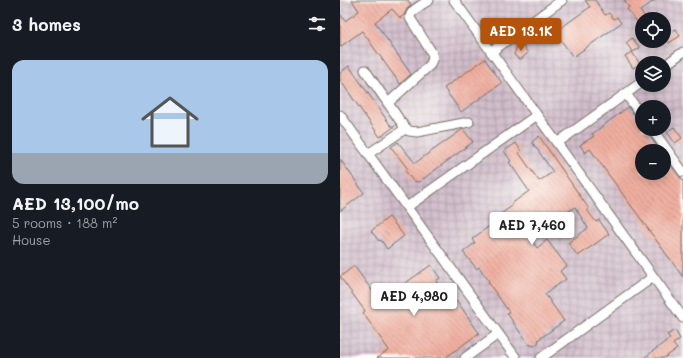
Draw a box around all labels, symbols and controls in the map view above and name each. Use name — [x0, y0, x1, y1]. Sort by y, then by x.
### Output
map controls — [635, 12, 671, 180]
button: locate — [635, 12, 671, 48]
text: 3 homes — [12, 13, 81, 35]
icon: filters — [306, 13, 328, 35]
pin: AED 13.1K — [475, 18, 567, 52]
text: AED 13.1K — [489, 22, 553, 39]
button: layers — [635, 56, 671, 92]
icon: home — [134, 86, 206, 158]
button: + — [635, 100, 671, 136]
button: − — [635, 144, 671, 180]
text: AED 13,100/mo — [12, 192, 139, 214]
pin: AED 7,460 — [486, 212, 578, 246]
text: 5 rooms · 188 m² — [12, 214, 117, 231]
text: AED 7,460 — [498, 216, 566, 233]
text: House — [12, 231, 50, 248]
pin: AED 4,980 — [368, 283, 460, 317]
text: AED 4,980 — [380, 287, 448, 304]

